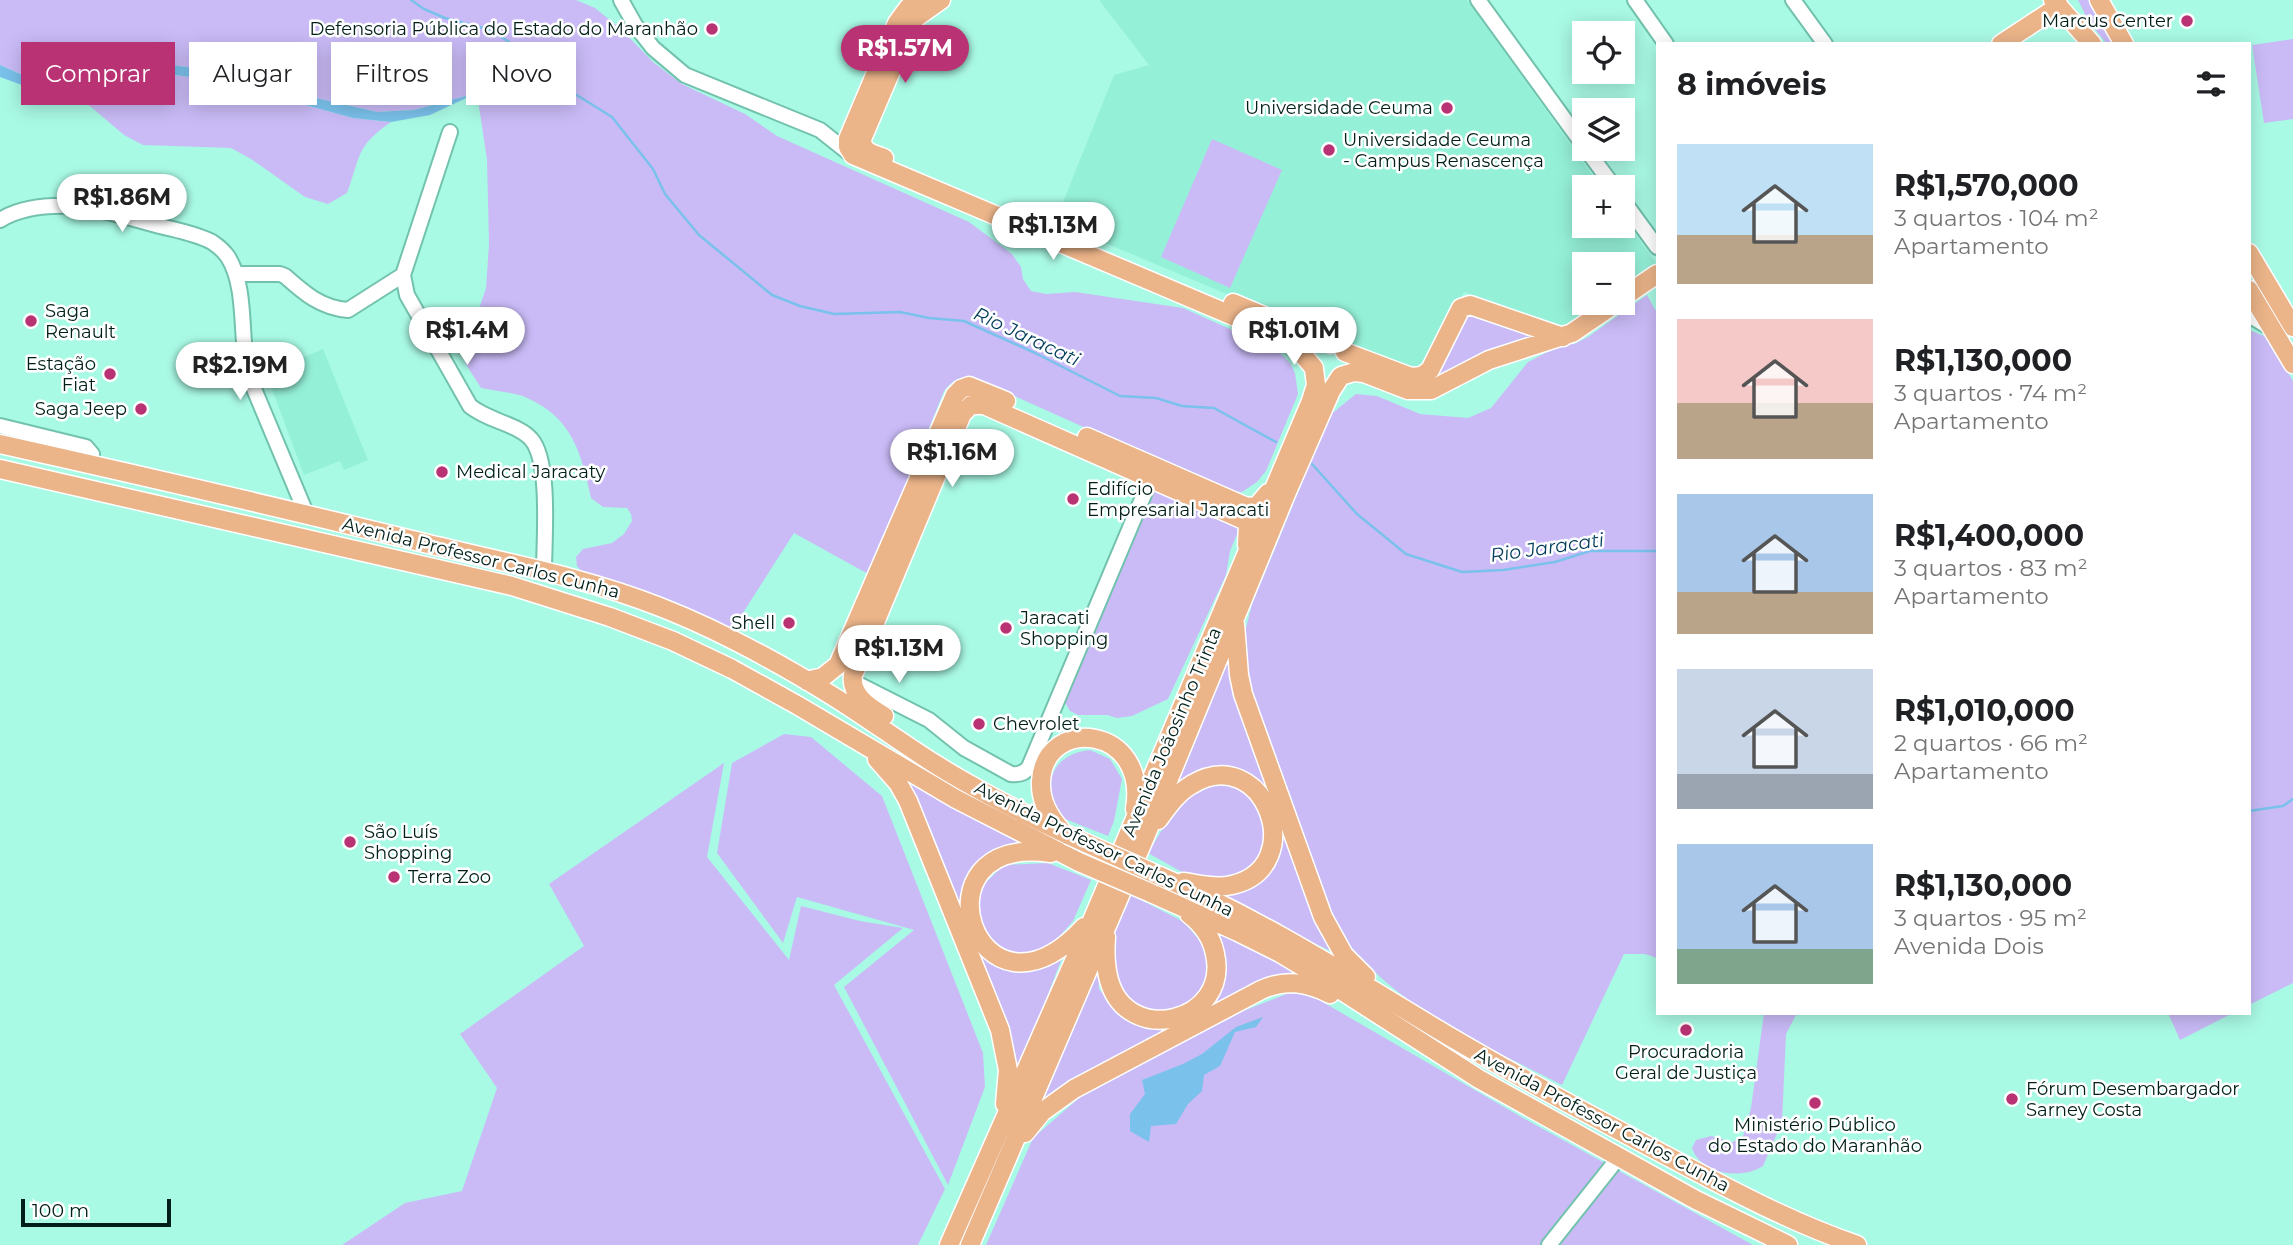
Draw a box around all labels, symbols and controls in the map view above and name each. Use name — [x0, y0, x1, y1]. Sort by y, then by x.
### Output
place label: Marcus Center — [2042, 10, 2173, 32]
marker: Marcus Center — [2179, 13, 2195, 29]
place label: Defensoria Pública do Estado do Maranhão — [310, 18, 698, 40]
marker: Defensoria Pública do Estado do Maranhão — [704, 21, 720, 37]
map controls — [1572, 21, 1635, 315]
button: locate — [1572, 21, 1635, 84]
pin: R$1.57M — [840, 25, 970, 85]
text: R$1.57M — [857, 34, 953, 62]
chip: Comprar — [21, 42, 175, 105]
chip: Alugar — [189, 42, 317, 105]
chip: Filtros — [331, 42, 452, 105]
chip: Novo — [466, 42, 576, 105]
icon: filters — [2192, 65, 2230, 103]
text: 8 imóveis — [1677, 66, 1827, 103]
place label: Universidade Ceuma — [1245, 97, 1433, 119]
button: layers — [1572, 98, 1635, 161]
marker: Universidade Ceuma — [1439, 100, 1455, 116]
place label: Universidade Ceuma - Campus Renascença — [1343, 129, 1544, 172]
marker: Universidade Ceuma - Campus Renascença — [1321, 142, 1337, 158]
text: R$1,570,000 — [1894, 167, 2079, 204]
icon: home — [1733, 172, 1817, 256]
pin: R$1.86M — [57, 174, 187, 234]
button: + — [1572, 175, 1635, 238]
text: R$1.86M — [73, 183, 171, 211]
pin: R$1.13M — [988, 202, 1118, 262]
text: 3 quartos · 104 m² — [1894, 204, 2099, 232]
text: R$1.13M — [1008, 211, 1098, 239]
text: Apartamento — [1894, 232, 2049, 260]
button: − — [1572, 252, 1635, 315]
place label: Saga Renault — [45, 300, 116, 343]
water label: Rio Jaracati — [970, 302, 1084, 371]
pin: R$1.4M — [410, 308, 524, 367]
pin: R$1.01M — [1229, 308, 1359, 367]
marker: Saga Renault — [23, 313, 39, 329]
text: R$1.4M — [425, 316, 509, 344]
text: R$1.01M — [1248, 316, 1340, 344]
pin: R$2.19M — [175, 342, 305, 402]
text: R$1,130,000 — [1894, 342, 2072, 379]
icon: home — [1733, 347, 1817, 431]
text: R$2.19M — [192, 351, 288, 379]
place label: Estação Fiat — [26, 353, 96, 396]
marker: Estação Fiat — [102, 366, 118, 382]
text: 3 quartos · 74 m² — [1894, 379, 2087, 407]
place label: Saga Jeep — [35, 398, 127, 420]
marker: Saga Jeep — [133, 401, 149, 417]
text: Apartamento — [1894, 407, 2049, 435]
pin: R$1.16M — [887, 430, 1017, 489]
text: R$1.16M — [906, 438, 998, 466]
place label: Medical Jaracaty — [456, 461, 606, 483]
marker: Medical Jaracaty — [434, 464, 450, 480]
place label: Edifício Empresarial Jaracati — [1087, 478, 1269, 521]
marker: Edifício Empresarial Jaracati — [1065, 491, 1081, 507]
street label: Avenida Professor Carlos Cunha — [340, 513, 622, 603]
text: R$1,400,000 — [1894, 517, 2084, 554]
icon: home — [1733, 522, 1817, 606]
water label: Rio Jaracati — [1489, 528, 1606, 567]
text: 3 quartos · 83 m² — [1894, 554, 2088, 582]
text: Apartamento — [1894, 582, 2049, 610]
place label: Jaracati Shopping — [1019, 607, 1108, 650]
place label: Shell — [731, 612, 775, 634]
marker: Shell — [781, 615, 797, 631]
marker: Jaracati Shopping — [998, 620, 1014, 636]
street label: Avenida Joãosinho Trinta — [1118, 624, 1226, 840]
pin: R$1.13M — [834, 626, 964, 685]
text: R$1.13M — [854, 634, 944, 662]
text: R$1,010,000 — [1894, 692, 2075, 729]
icon: home — [1733, 697, 1817, 781]
place label: Chevrolet — [993, 713, 1080, 735]
marker: Chevrolet — [971, 716, 987, 732]
text: 2 quartos · 66 m² — [1894, 729, 2088, 757]
text: Apartamento — [1894, 757, 2049, 785]
street label: Avenida Professor Carlos Cunha — [971, 777, 1237, 921]
place label: São Luís Shopping — [364, 821, 452, 864]
marker: São Luís Shopping — [342, 834, 358, 850]
place label: Terra Zoo — [408, 866, 491, 888]
text: R$1,130,000 — [1894, 867, 2072, 904]
marker: Terra Zoo — [386, 869, 402, 885]
icon: home — [1733, 872, 1817, 956]
text: 3 quartos · 95 m² — [1894, 904, 2087, 932]
text: Avenida Dois — [1894, 932, 2044, 960]
marker: Procuradoria Geral de Justiça — [1678, 1022, 1694, 1038]
place label: Procuradoria Geral de Justiça — [1615, 1041, 1757, 1084]
street label: Avenida Professor Carlos Cunha — [1471, 1043, 1733, 1197]
place label: Fórum Desembargador Sarney Costa — [2026, 1078, 2239, 1121]
marker: Fórum Desembargador Sarney Costa — [2004, 1091, 2020, 1107]
marker: Ministério Público do Estado do Maranhão — [1807, 1095, 1823, 1111]
place label: Ministério Público do Estado do Maranhão — [1708, 1114, 1922, 1157]
scale bar — [21, 1196, 172, 1228]
text: 100 m — [32, 1199, 89, 1222]

